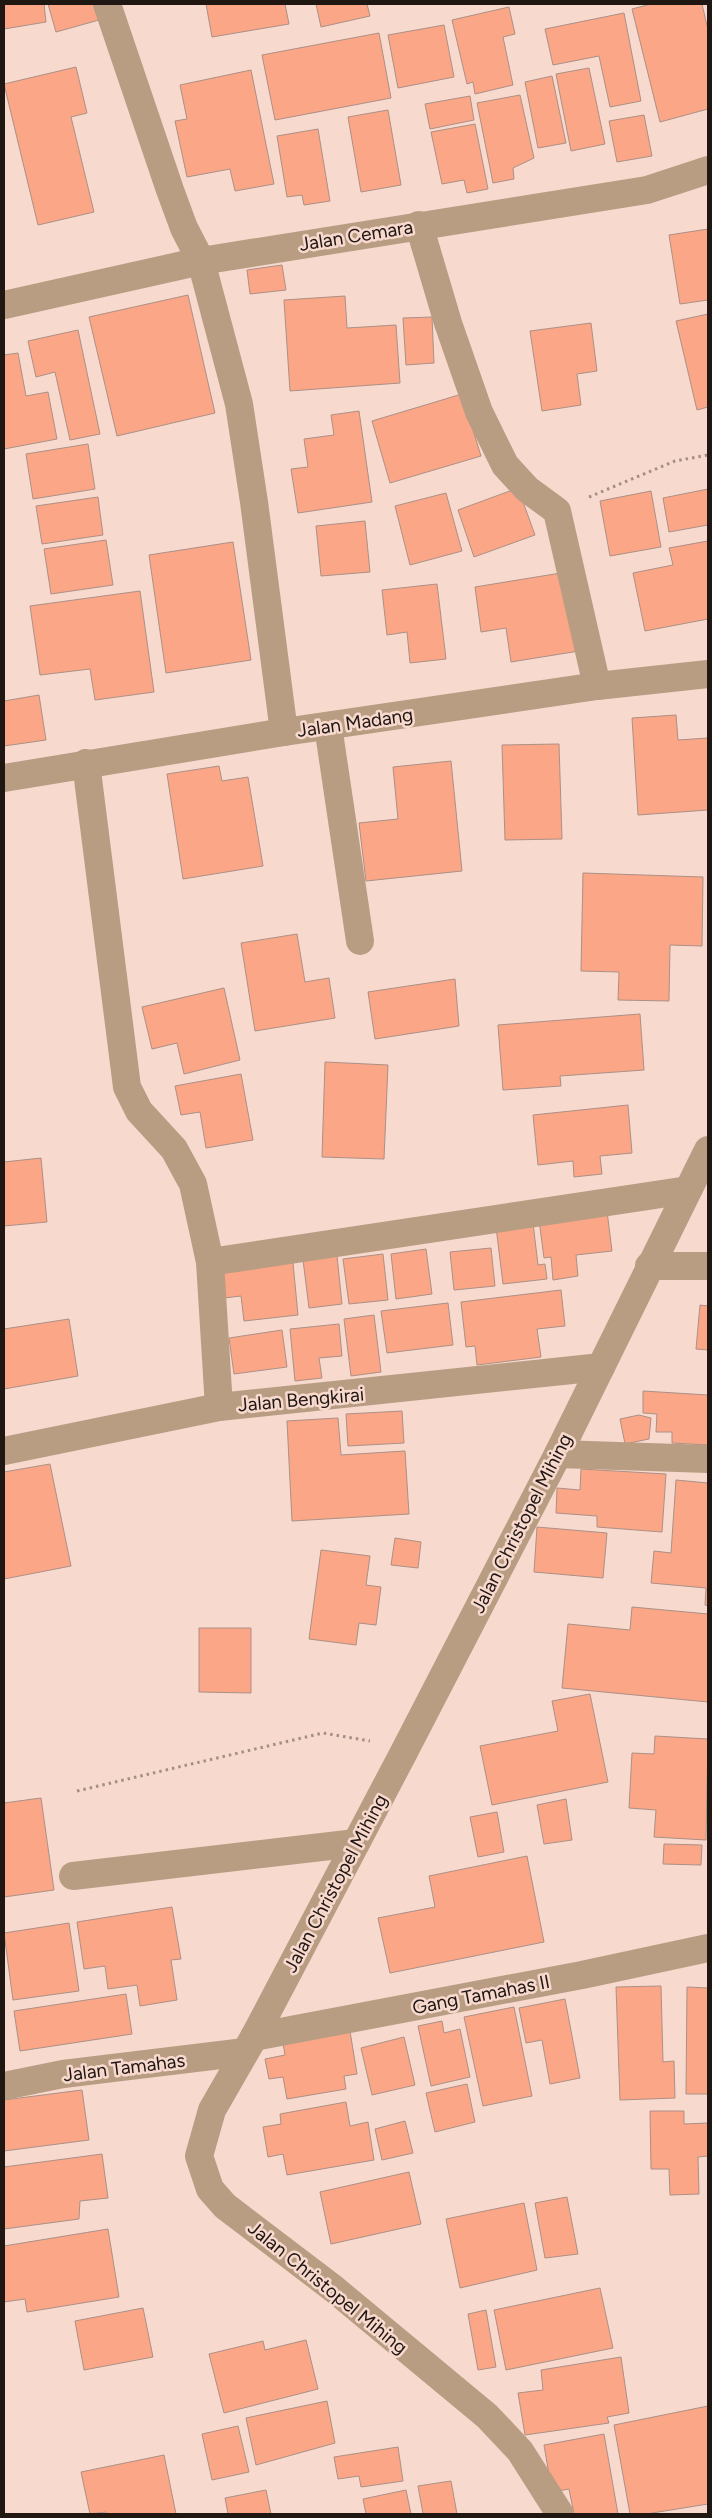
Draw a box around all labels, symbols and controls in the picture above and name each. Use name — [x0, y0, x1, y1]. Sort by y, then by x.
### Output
street label: Jalan Cemara — [298, 215, 415, 256]
street label: Jalan Madang — [296, 703, 415, 742]
street label: Jalan Bengkirai — [237, 1383, 365, 1416]
street label: Jalan Christopel Mihing — [466, 1430, 577, 1617]
street label: Jalan Christopel Mihing — [279, 1790, 392, 1976]
street label: Gang Tamahas II — [410, 1970, 552, 2019]
street label: Jalan Tamahas — [62, 2049, 186, 2086]
street label: Jalan Christopel Mihing — [243, 2216, 412, 2359]

